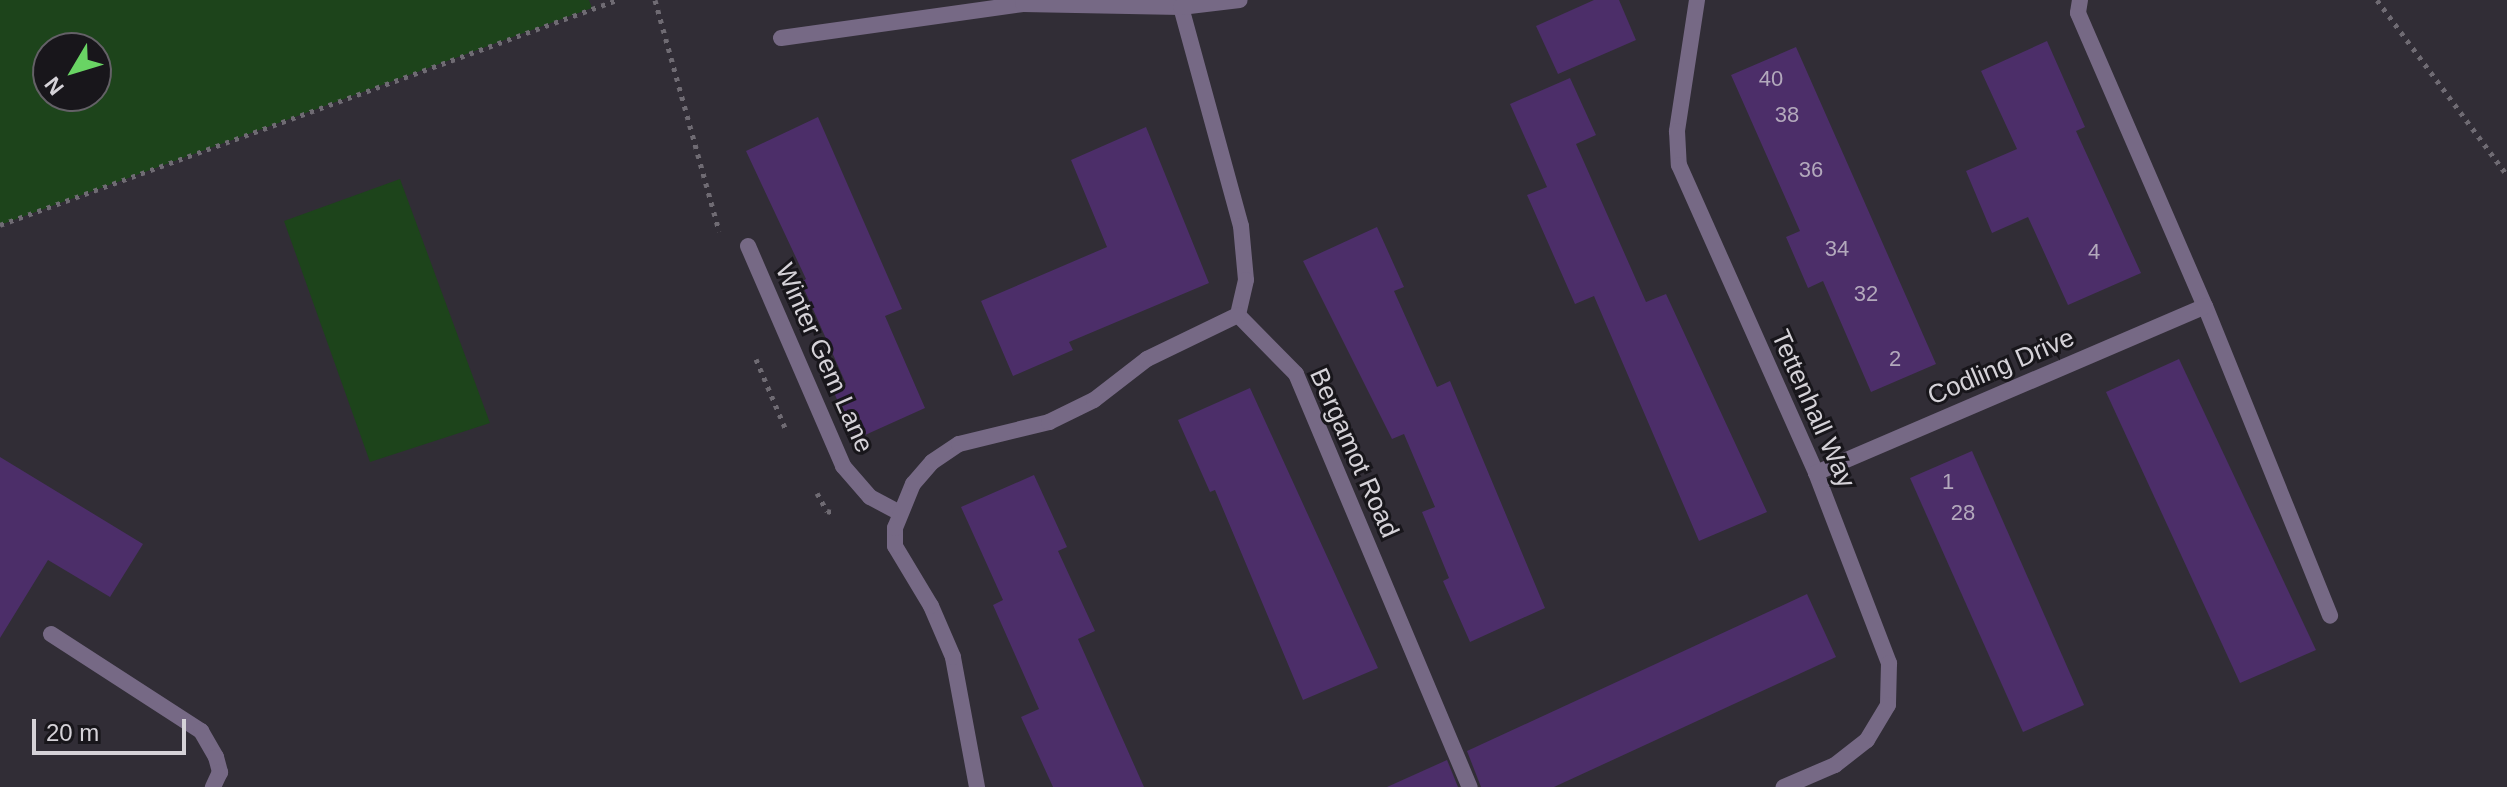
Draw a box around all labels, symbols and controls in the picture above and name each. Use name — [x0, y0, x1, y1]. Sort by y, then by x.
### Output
north arrow — [32, 32, 112, 112]
house number: 40 — [1759, 66, 1783, 92]
text: N — [40, 72, 69, 100]
house number: 38 — [1775, 102, 1799, 128]
house number: 36 — [1799, 157, 1823, 183]
house number: 34 — [1825, 236, 1849, 262]
house number: 4 — [2088, 239, 2100, 265]
street label: Winter Gem Lane — [768, 259, 880, 457]
house number: 32 — [1854, 281, 1878, 307]
street label: Codling Drive — [1923, 322, 2079, 412]
street label: Tettenhall Way — [1764, 325, 1862, 493]
house number: 2 — [1889, 346, 1901, 372]
street label: Bergamot Road — [1303, 363, 1405, 543]
house number: 1 — [1942, 469, 1954, 495]
house number: 28 — [1951, 500, 1975, 526]
scale bar — [36, 703, 190, 753]
text: 20 m — [46, 719, 99, 746]

